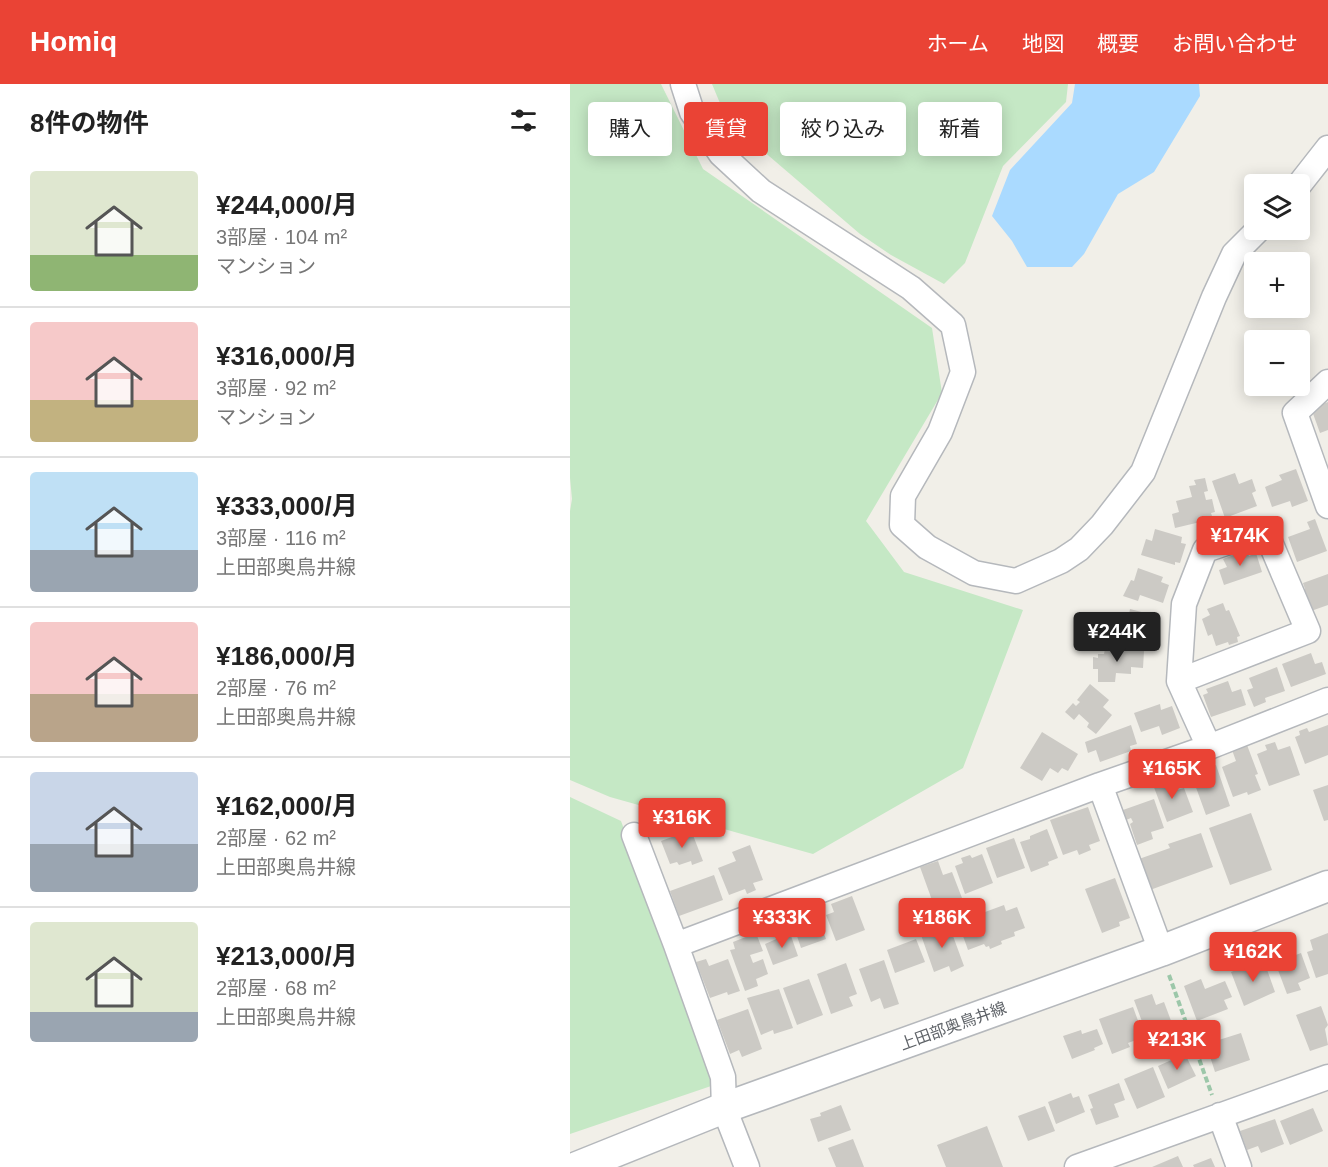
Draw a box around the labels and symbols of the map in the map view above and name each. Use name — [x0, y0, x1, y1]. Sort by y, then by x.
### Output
pin: ¥174K — [1198, 516, 1282, 567]
pin: ¥244K — [1075, 612, 1159, 663]
pin: ¥165K — [1130, 749, 1214, 800]
pin: ¥316K — [640, 798, 724, 849]
pin: ¥333K — [740, 898, 824, 949]
pin: ¥186K — [900, 898, 984, 949]
pin: ¥162K — [1211, 932, 1295, 983]
street label: 上田部奥鳥井線 — [897, 999, 1009, 1053]
pin: ¥213K — [1135, 1020, 1219, 1071]

